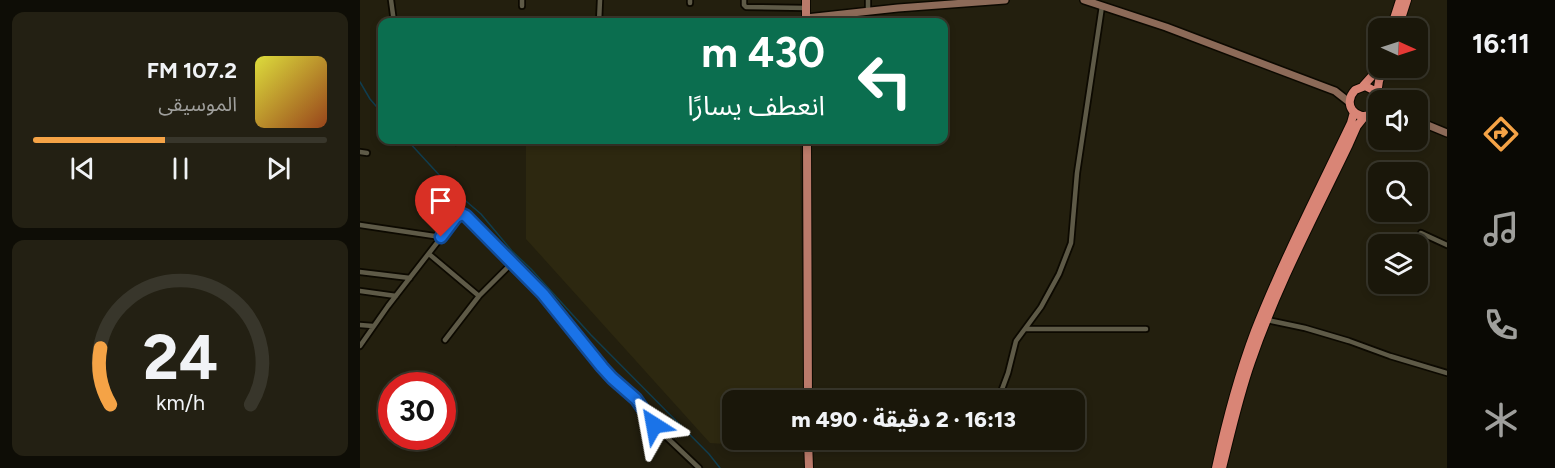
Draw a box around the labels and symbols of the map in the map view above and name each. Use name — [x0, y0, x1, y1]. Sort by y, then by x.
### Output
north arrow — [1368, 18, 1428, 78]
pin — [415, 175, 466, 237]
speed limit sign: 30 — [378, 372, 456, 450]
position arrow — [622, 393, 686, 457]

